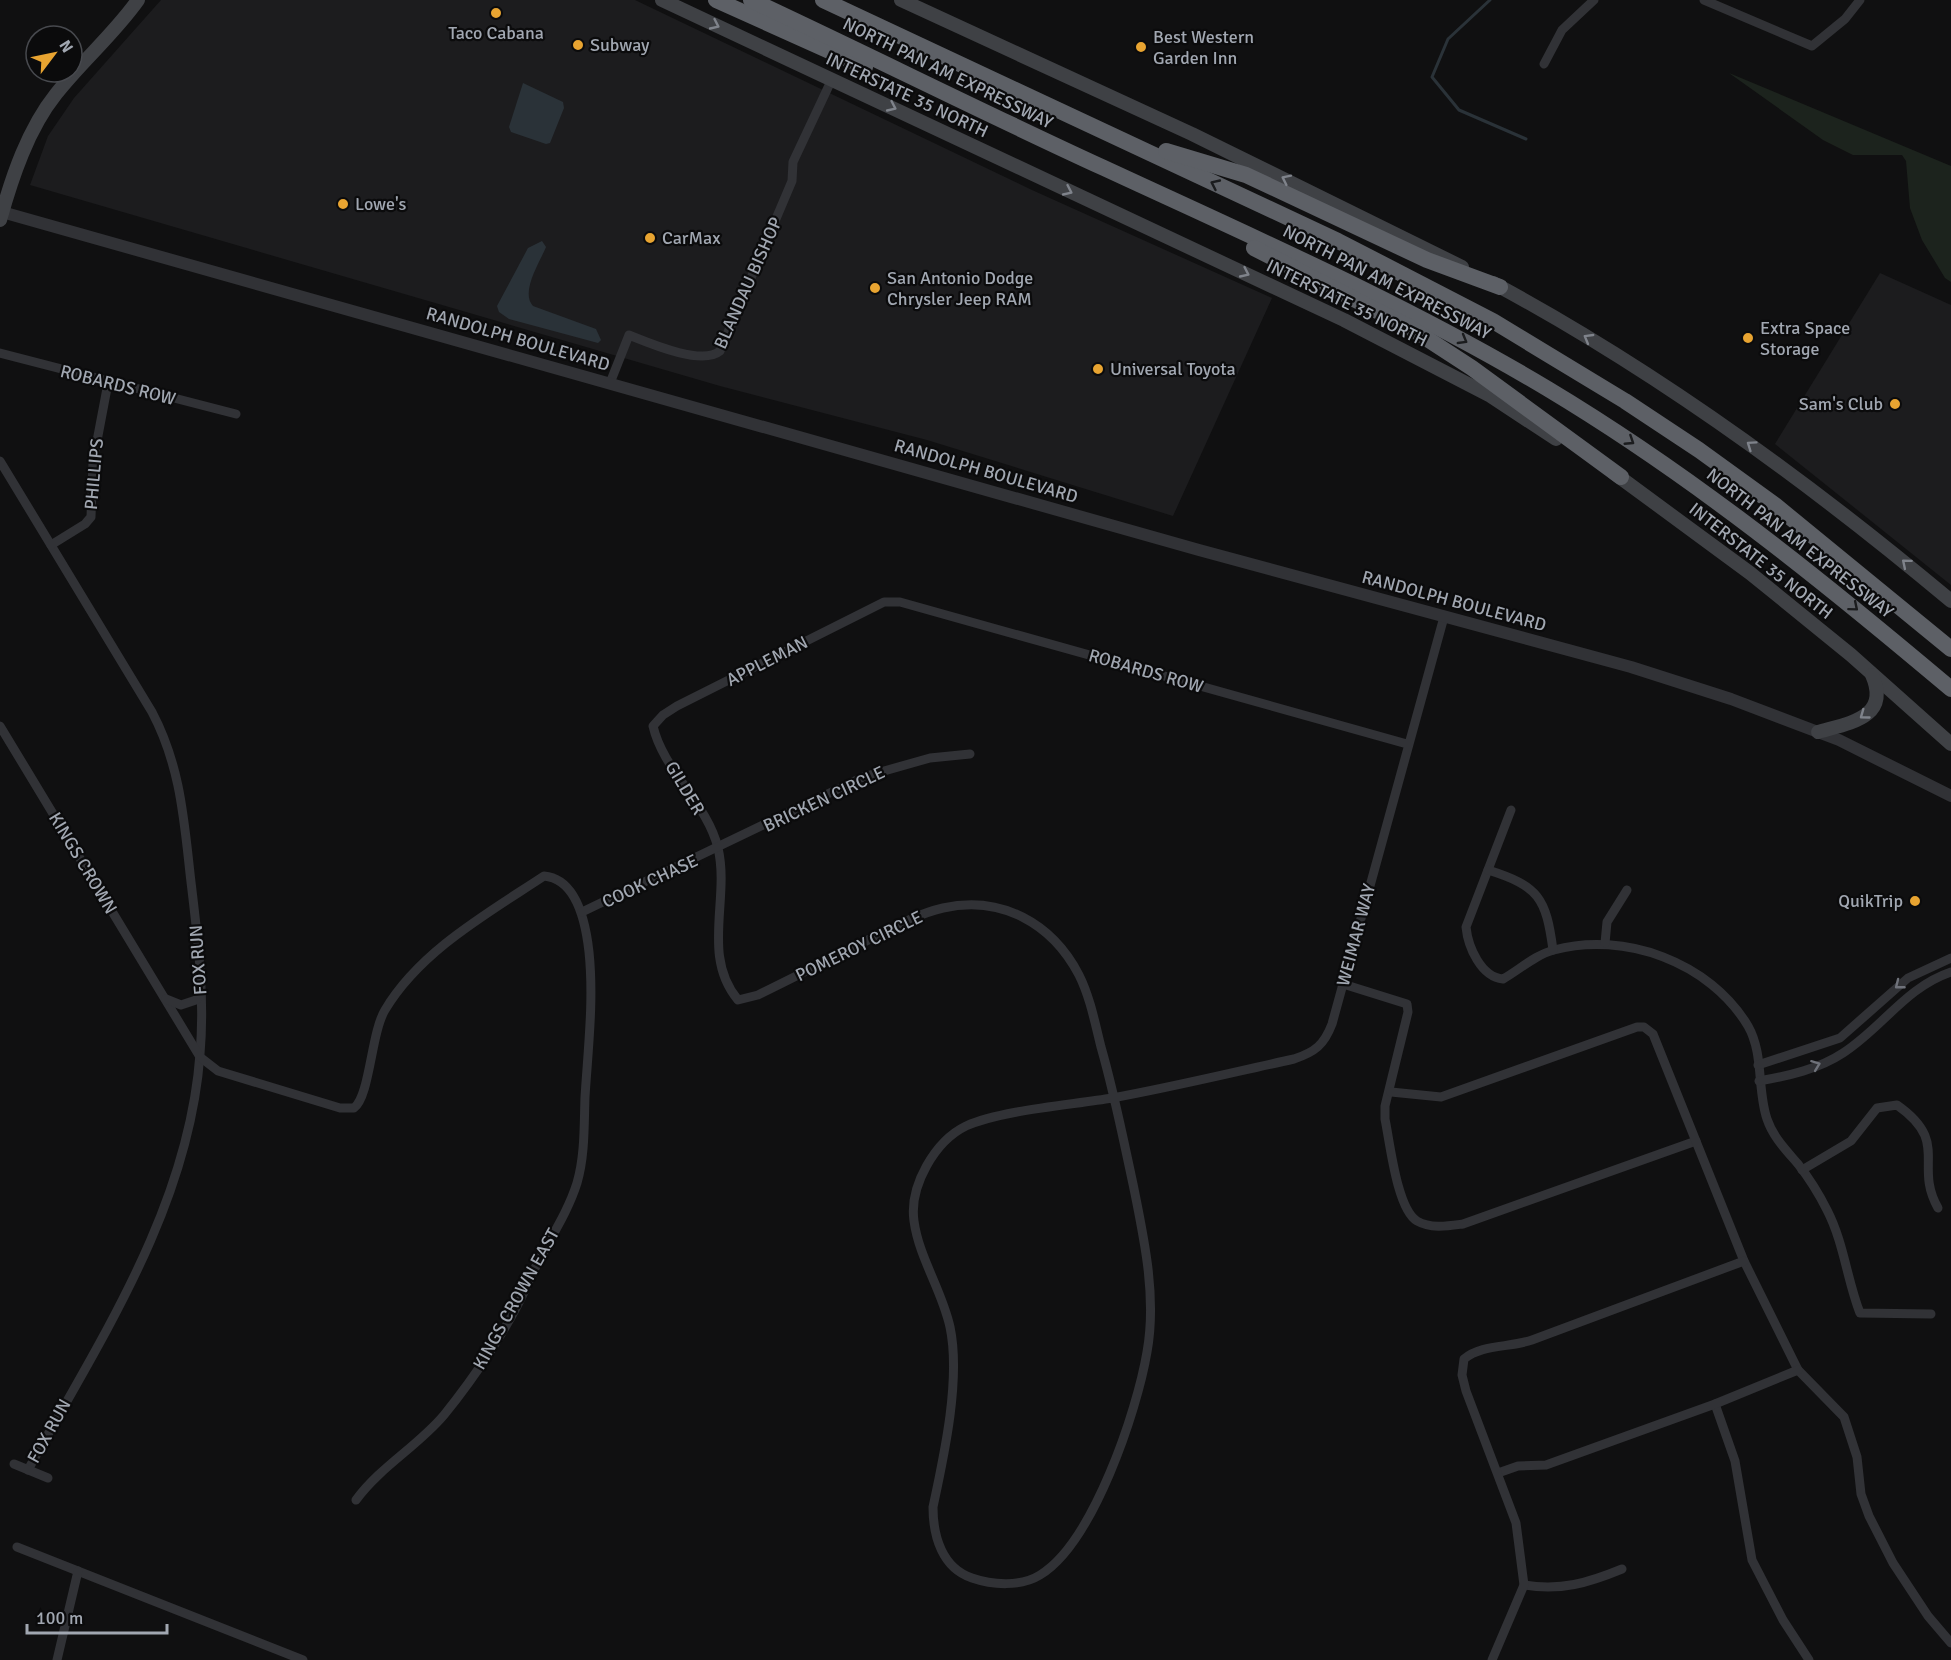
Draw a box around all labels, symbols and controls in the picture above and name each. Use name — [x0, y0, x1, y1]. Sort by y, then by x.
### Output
marker: Taco Cabana — [489, 6, 503, 20]
street label: NORTH PAN AM EXPRESSWAY — [839, 12, 1057, 134]
one-way arrow — [708, 18, 719, 30]
place label: Taco Cabana — [448, 22, 544, 44]
north arrow — [24, 24, 84, 84]
place label: Best Western Garden Inn — [1153, 26, 1254, 69]
place label: Subway — [590, 34, 650, 56]
text: N — [54, 37, 77, 57]
marker: Subway — [571, 38, 585, 52]
marker: Best Western Garden Inn — [1134, 40, 1148, 54]
street label: INTERSTATE 35 NORTH — [822, 48, 992, 142]
one-way arrow — [885, 100, 896, 112]
one-way arrow — [1281, 175, 1292, 187]
one-way arrow — [1211, 179, 1222, 191]
one-way arrow — [1061, 183, 1072, 195]
place label: Lowe's — [355, 193, 407, 215]
marker: Lowe's — [336, 197, 350, 211]
street label: BLANDAU BISHOP — [709, 214, 787, 352]
street label: NORTH PAN AM EXPRESSWAY — [1279, 220, 1495, 344]
place label: CarMax — [662, 227, 721, 249]
marker: CarMax — [643, 231, 657, 245]
street label: INTERSTATE 35 NORTH — [1263, 254, 1431, 352]
one-way arrow — [1238, 266, 1249, 278]
place label: San Antonio Dodge Chrysler Jeep RAM — [887, 267, 1033, 310]
marker: San Antonio Dodge Chrysler Jeep RAM — [868, 281, 882, 295]
street label: RANDOLPH BOULEVARD — [424, 302, 612, 376]
place label: Extra Space Storage — [1760, 317, 1850, 360]
marker: Extra Space Storage — [1741, 331, 1755, 345]
one-way arrow — [1457, 333, 1467, 345]
one-way arrow — [1584, 334, 1594, 345]
place label: Universal Toyota — [1110, 358, 1236, 380]
street label: ROBARDS ROW — [58, 360, 178, 410]
marker: Universal Toyota — [1091, 362, 1105, 376]
place label: Sam's Club — [1799, 393, 1883, 415]
marker: Sam's Club — [1888, 397, 1902, 411]
one-way arrow — [1624, 433, 1635, 444]
street label: RANDOLPH BOULEVARD — [892, 434, 1080, 508]
street label: PHILLIPS — [80, 437, 108, 511]
one-way arrow — [1747, 441, 1758, 452]
street label: NORTH PAN AM EXPRESSWAY — [1702, 463, 1898, 623]
street label: INTERSTATE 35 NORTH — [1685, 498, 1837, 624]
one-way arrow — [1902, 560, 1913, 571]
street label: RANDOLPH BOULEVARD — [1359, 566, 1549, 636]
one-way arrow — [1847, 600, 1858, 611]
street label: APPLEMAN — [723, 631, 811, 691]
street label: ROBARDS ROW — [1086, 644, 1206, 698]
one-way arrow — [1859, 708, 1870, 719]
street label: GILDER — [660, 757, 710, 819]
street label: BRICKEN CIRCLE — [760, 761, 888, 837]
street label: KINGS CROWN — [44, 808, 122, 918]
street label: COOK CHASE — [599, 849, 701, 913]
street label: WEIMAR WAY — [1332, 881, 1380, 989]
place label: QuikTrip — [1838, 890, 1903, 912]
marker: QuikTrip — [1908, 894, 1922, 908]
street label: POMEROY CIRCLE — [792, 906, 926, 986]
street label: FOX RUN — [185, 924, 211, 996]
one-way arrow — [1895, 977, 1906, 988]
one-way arrow — [1810, 1060, 1821, 1073]
street label: KINGS CROWN EAST — [468, 1224, 564, 1373]
street label: FOX RUN — [22, 1395, 76, 1467]
scale bar — [27, 1597, 166, 1635]
text: 100 m — [36, 1607, 83, 1629]

